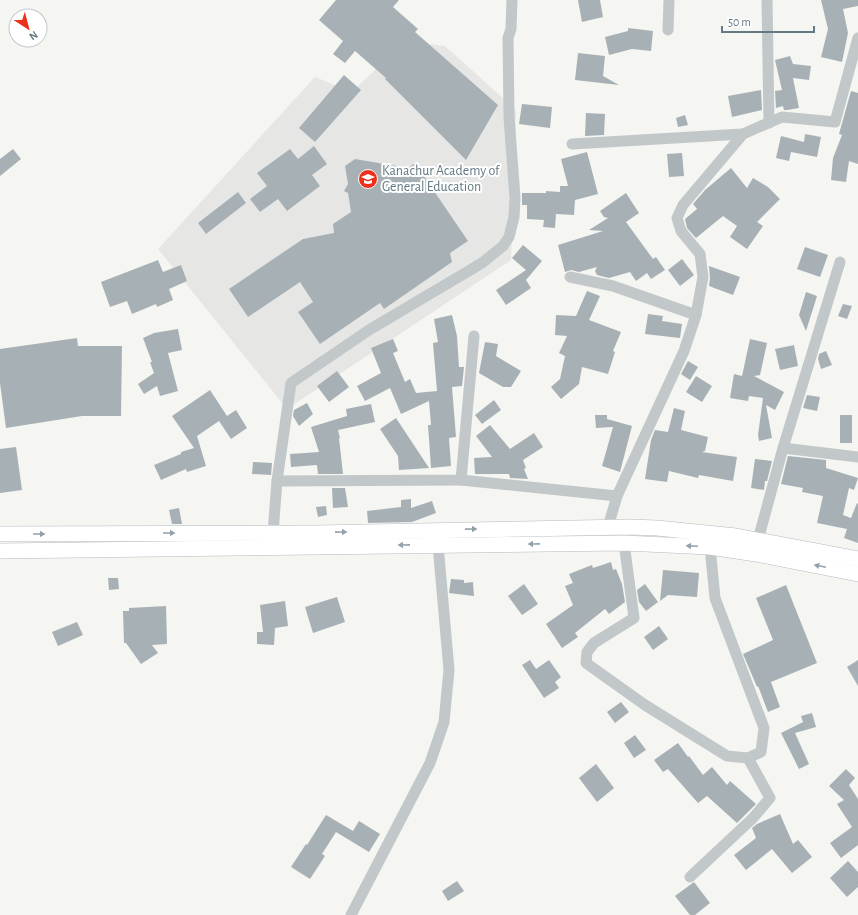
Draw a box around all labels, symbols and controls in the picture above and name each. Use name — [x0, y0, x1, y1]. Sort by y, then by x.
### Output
north arrow — [8, 8, 48, 48]
scale bar — [722, 8, 814, 34]
text: 50 m — [728, 16, 751, 28]
text: N — [27, 29, 40, 42]
place label: Kanachur Academy of General Education — [382, 164, 500, 194]
school or university icon: Kanachur Academy of General Education — [357, 168, 379, 190]
one-way arrow — [465, 526, 478, 532]
one-way arrow — [335, 529, 348, 535]
one-way arrow — [163, 530, 176, 536]
one-way arrow — [33, 531, 46, 537]
one-way arrow — [527, 541, 540, 547]
one-way arrow — [397, 542, 410, 548]
one-way arrow — [686, 543, 698, 550]
one-way arrow — [814, 563, 826, 569]

